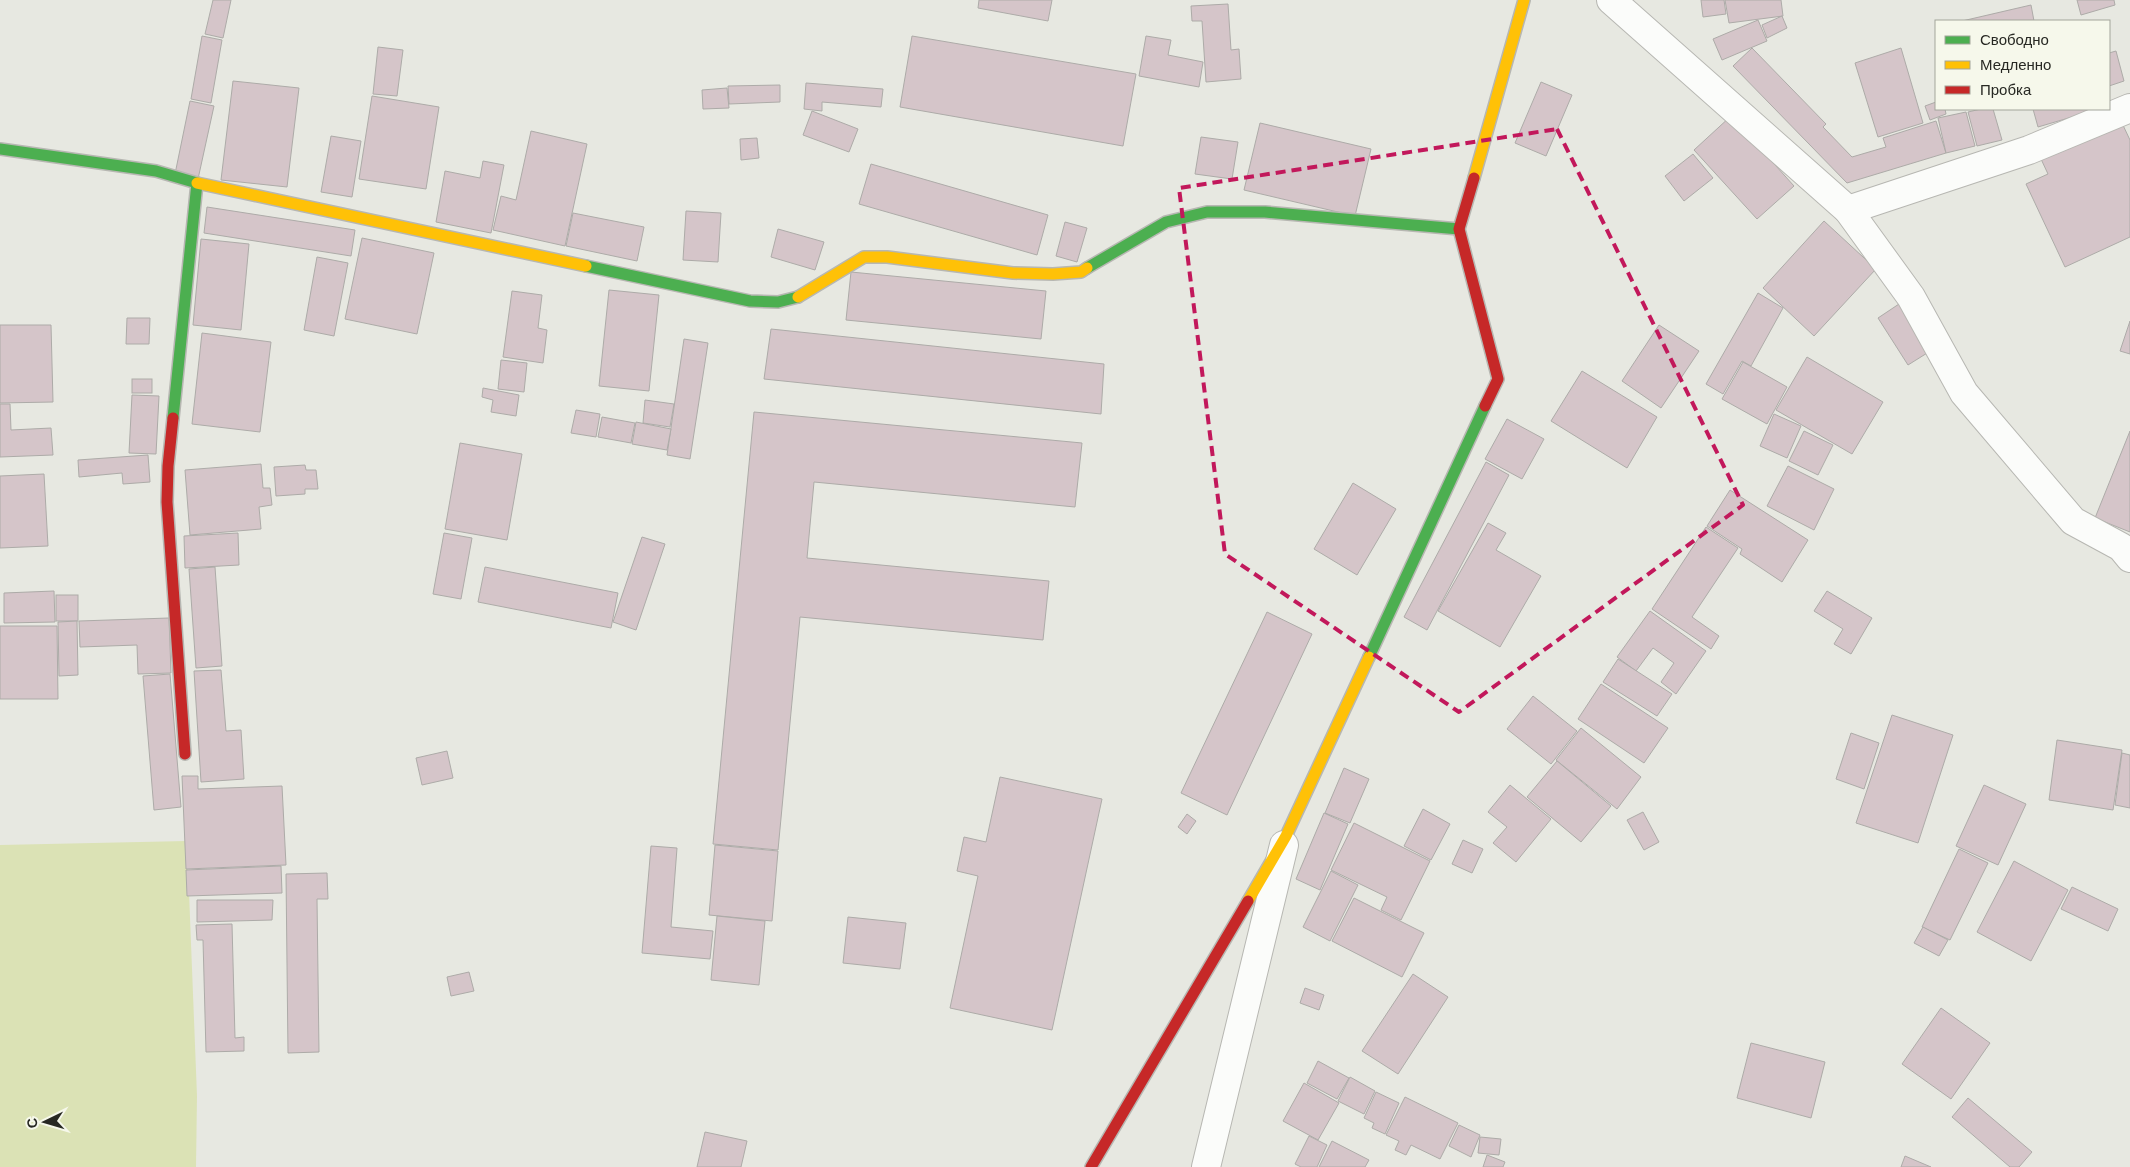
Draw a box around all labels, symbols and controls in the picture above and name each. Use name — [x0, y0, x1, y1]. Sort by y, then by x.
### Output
legend — [1935, 20, 2110, 110]
text: Свободно — [1980, 31, 2049, 48]
text: Медленно — [1980, 56, 2051, 73]
text: Пробка — [1980, 81, 2032, 98]
north arrow — [20, 1097, 70, 1147]
text: С — [24, 1117, 40, 1129]

